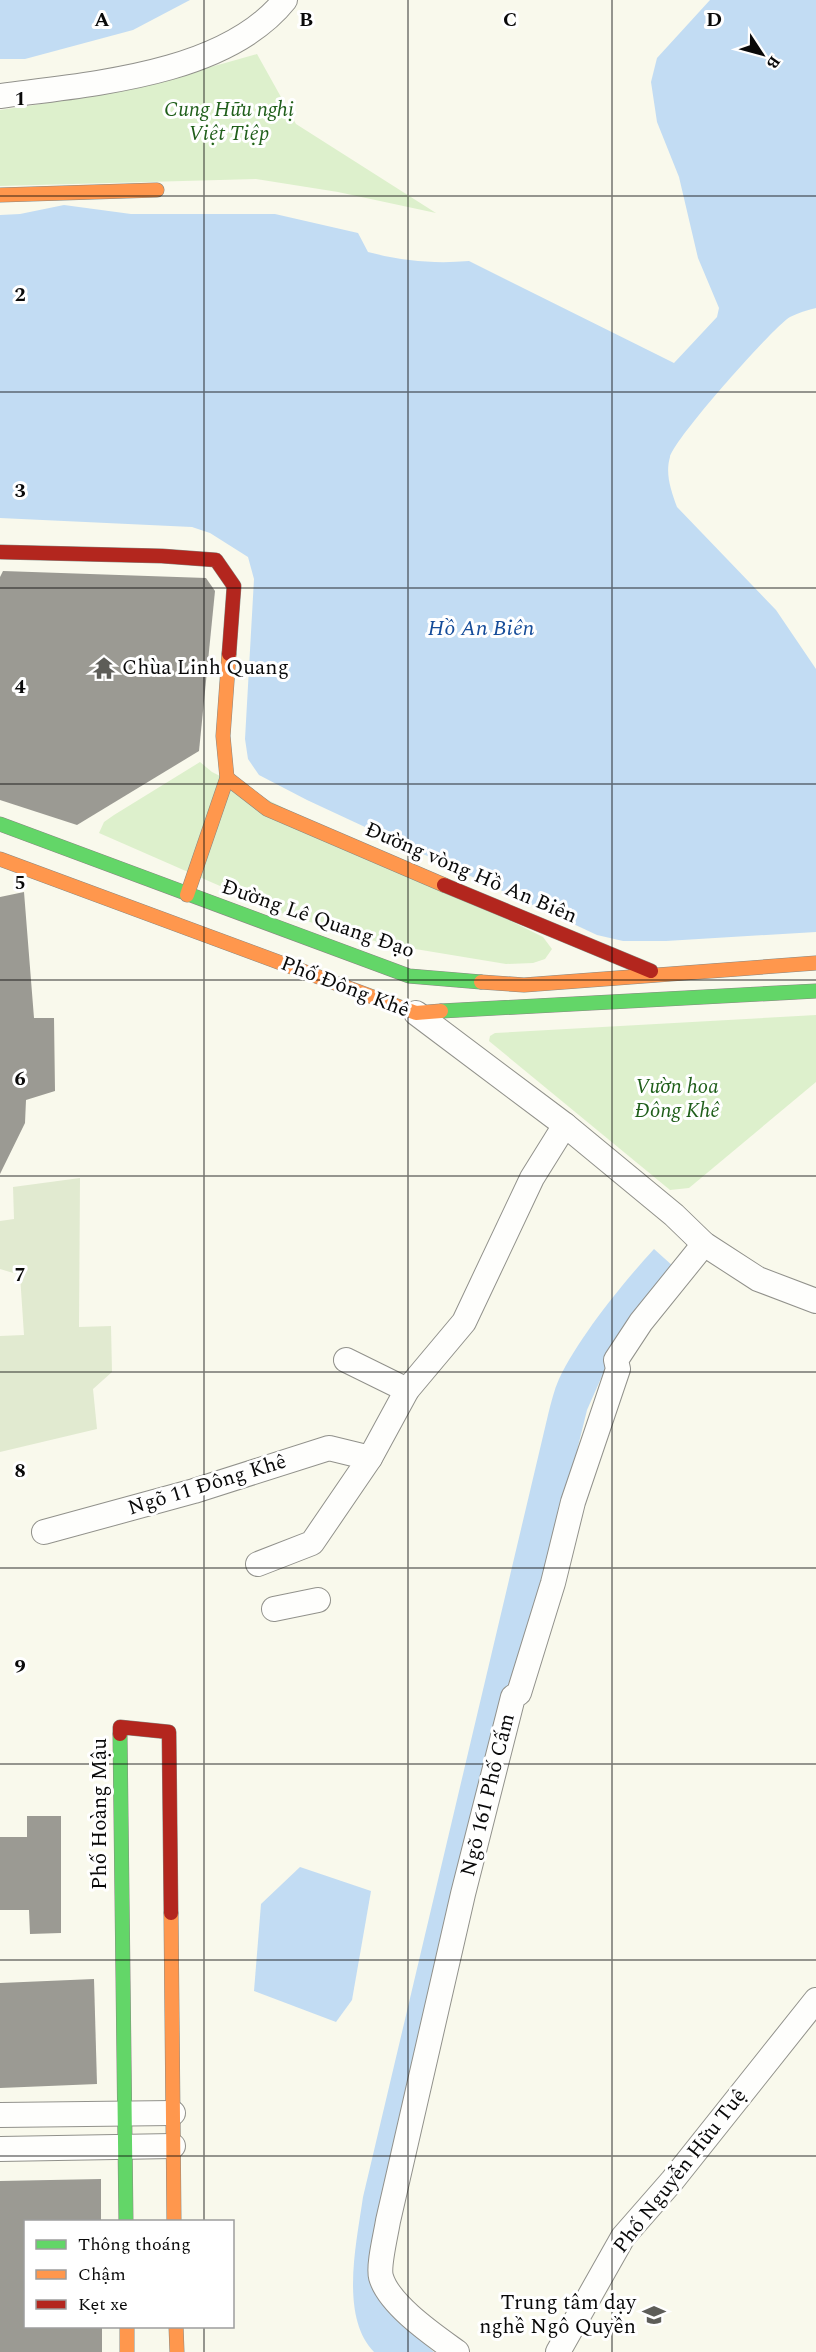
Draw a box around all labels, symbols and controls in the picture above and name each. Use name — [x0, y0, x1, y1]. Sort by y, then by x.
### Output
text: A — [94, 5, 110, 35]
text: B — [299, 5, 313, 35]
text: C — [503, 5, 517, 35]
text: D — [706, 5, 722, 35]
north arrow — [732, 24, 792, 84]
text: B — [760, 51, 786, 74]
text: 1 — [14, 84, 26, 114]
park label: Cung Hữu nghị Việt Tiệp — [164, 94, 294, 150]
text: 2 — [14, 280, 26, 310]
text: 3 — [14, 476, 26, 506]
water label: Hồ An Biên — [428, 612, 535, 645]
place label: Chùa Linh Quang — [122, 652, 289, 684]
temple icon: Chùa Linh Quang — [91, 655, 117, 681]
text: 4 — [14, 672, 26, 702]
street label: Đường vòng Hồ An Biên — [360, 814, 582, 932]
text: 5 — [14, 868, 26, 898]
street label: Đường Lê Quang Đạo — [217, 871, 419, 967]
street label: Phố Đông Khê — [276, 948, 414, 1026]
text: 6 — [14, 1064, 26, 1094]
park label: Vườn hoa Đông Khê — [634, 1071, 720, 1127]
text: 7 — [14, 1260, 26, 1290]
street label: Ngõ 11 Đông Khê — [124, 1446, 290, 1524]
text: 8 — [14, 1456, 26, 1486]
text: 9 — [14, 1652, 26, 1682]
street label: Ngõ 161 Phố Cấm — [452, 1710, 524, 1880]
street label: Phố Hoàng Mậu — [84, 1738, 116, 1890]
street label: Phố Nguyễn Hữu Tuệ — [605, 2082, 755, 2260]
legend — [24, 2220, 234, 2328]
text: Thông thoáng — [78, 2231, 191, 2258]
text: Chậm — [78, 2261, 126, 2288]
place label: Trung tâm dạy nghề Ngô Quyền — [479, 2287, 637, 2343]
text: Kẹt xe — [78, 2291, 128, 2318]
school or university icon: Trung tâm dạy nghề Ngô Quyền — [641, 2302, 667, 2328]

